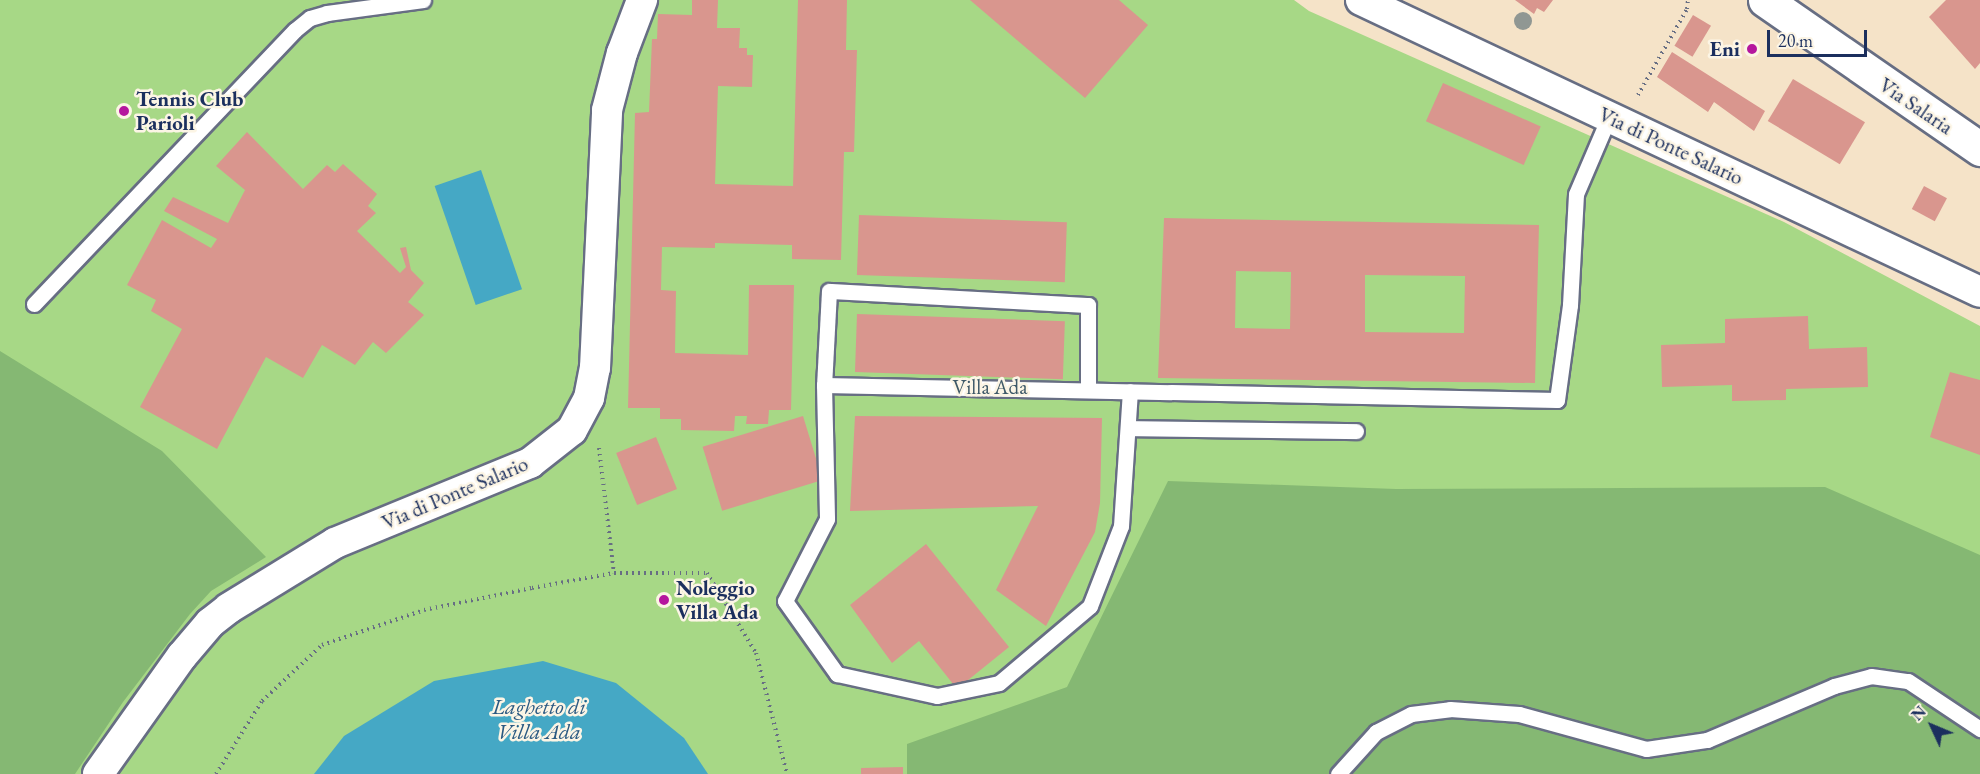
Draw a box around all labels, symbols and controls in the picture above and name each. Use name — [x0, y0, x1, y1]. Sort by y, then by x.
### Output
scale bar — [1770, 18, 1870, 56]
text: 20 m — [1778, 29, 1813, 52]
place label: Eni — [1710, 36, 1740, 62]
marker: Eni — [1745, 42, 1759, 56]
street label: Via Salaria — [1874, 72, 1958, 140]
place label: Tennis Club Parioli — [136, 86, 243, 136]
street label: Via di Ponte Salario — [1595, 102, 1747, 190]
marker: Tennis Club Parioli — [117, 104, 131, 118]
park label: Villa Ada — [952, 374, 1028, 400]
street label: Via di Ponte Salario — [378, 451, 532, 535]
place label: Noleggio Villa Ada — [676, 575, 758, 625]
marker: Noleggio Villa Ada — [657, 593, 671, 607]
water label: Laghetto di Villa Ada — [492, 693, 586, 744]
north arrow — [1902, 696, 1962, 756]
text: N — [1907, 701, 1931, 725]

